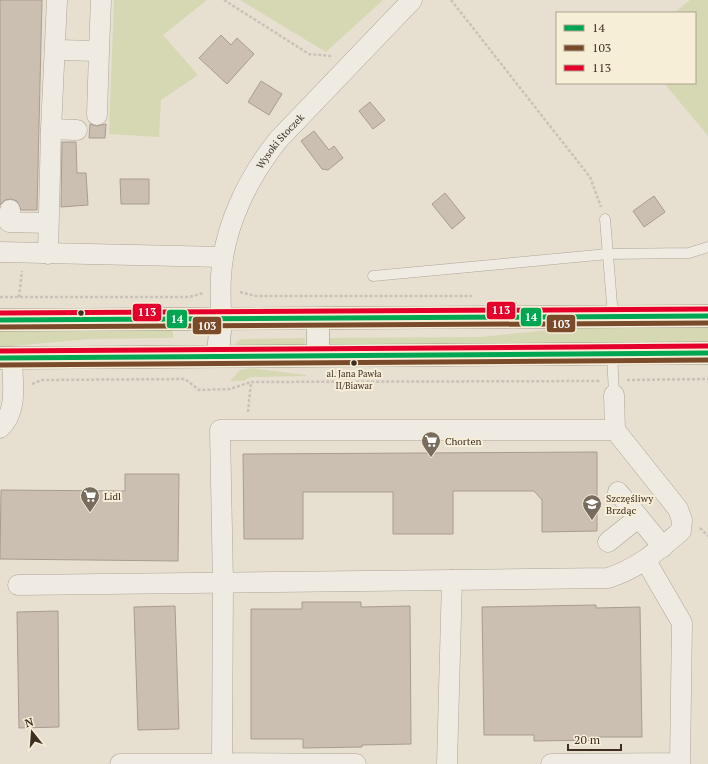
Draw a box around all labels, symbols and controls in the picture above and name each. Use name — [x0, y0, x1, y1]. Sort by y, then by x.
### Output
legend — [556, 12, 696, 84]
text: 14 — [592, 20, 605, 35]
text: 103 — [592, 40, 611, 55]
text: 113 — [592, 60, 611, 75]
street label: Wysoki Stoczek — [253, 110, 307, 171]
line badge: 113 — [486, 301, 516, 320]
line badge: 113 — [132, 303, 162, 322]
text: 113 — [492, 303, 510, 317]
text: 113 — [138, 305, 156, 319]
line badge: 14 — [520, 307, 542, 327]
unlabelled marker — [76, 308, 86, 318]
line badge: 14 — [166, 309, 188, 329]
text: 14 — [525, 310, 538, 324]
text: 14 — [171, 312, 184, 326]
line badge: 103 — [546, 314, 576, 333]
line badge: 103 — [192, 316, 222, 335]
text: 103 — [552, 317, 570, 331]
text: 103 — [198, 319, 216, 333]
marker: al. Jana Pawła II/Biawar — [349, 358, 359, 368]
place label: al. Jana Pawła II/Biawar — [326, 368, 382, 392]
supermarket icon: Chorten — [420, 430, 442, 458]
place label: Chorten — [445, 435, 481, 448]
supermarket icon: Lidl — [79, 485, 101, 513]
place label: Lidl — [104, 490, 121, 503]
place label: Szczęśliwy Brzdąc — [606, 492, 654, 517]
school or university icon: Szczęśliwy Brzdąc — [581, 493, 603, 521]
north arrow — [12, 712, 52, 752]
text: N — [23, 714, 36, 730]
scale bar — [568, 726, 621, 752]
text: 20 m — [574, 732, 601, 747]

